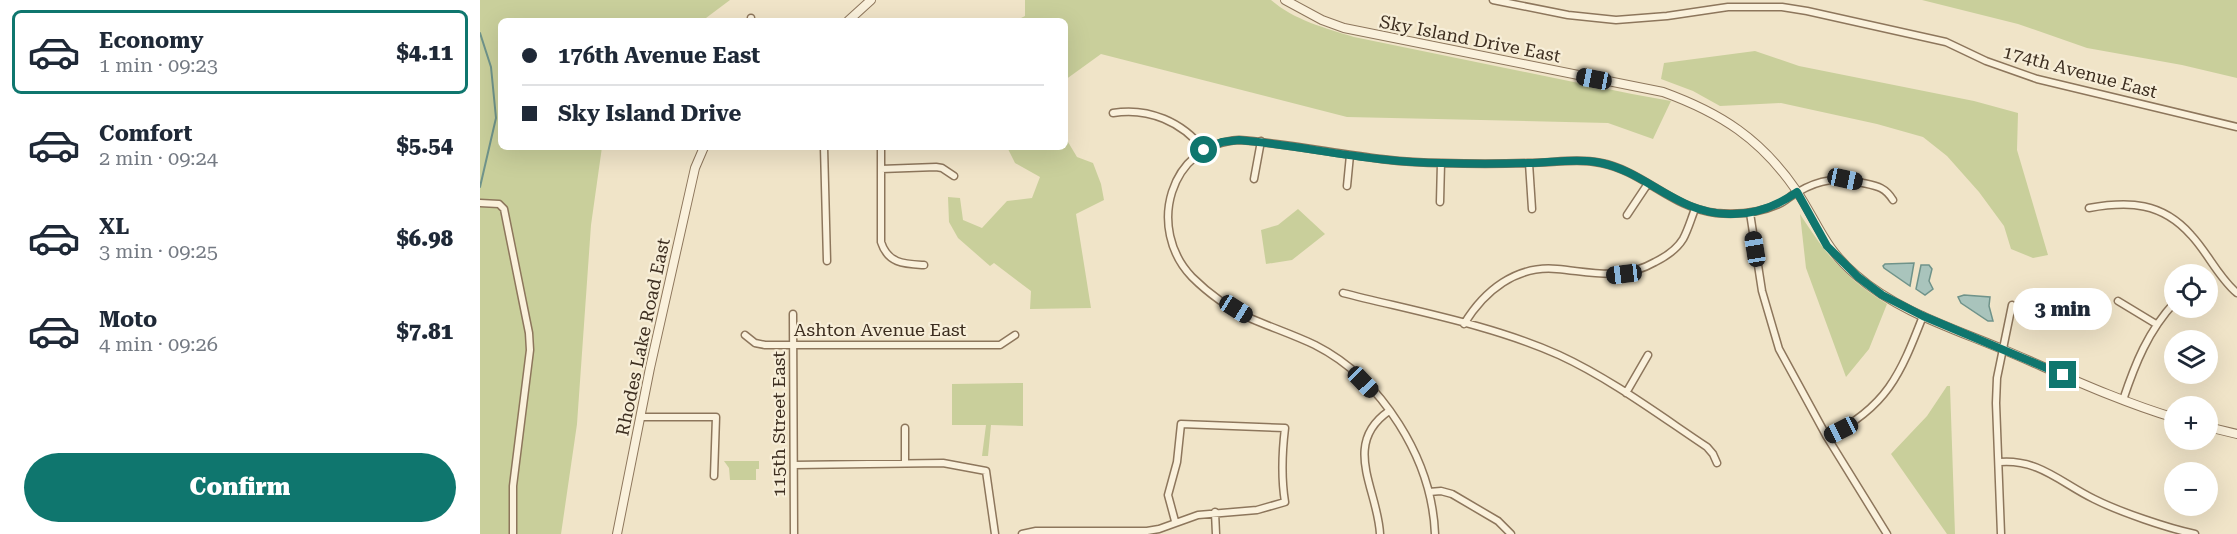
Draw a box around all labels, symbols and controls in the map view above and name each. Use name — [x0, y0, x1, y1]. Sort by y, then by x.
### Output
street label: Sky Island Drive East — [1378, 11, 1563, 66]
icon: car — [27, 25, 81, 79]
text: Economy — [99, 28, 203, 53]
text: $4.11 — [396, 40, 453, 65]
street label: 174th Avenue East — [2001, 41, 2160, 102]
text: 176th Avenue East — [558, 43, 760, 68]
text: 1 min · 09:23 — [99, 53, 218, 77]
car — [1575, 67, 1613, 91]
text: Sky Island Drive — [558, 101, 741, 126]
icon: car — [27, 118, 81, 172]
text: Comfort — [99, 121, 192, 146]
text: $5.54 — [396, 133, 453, 158]
route start — [1190, 136, 1217, 163]
text: 2 min · 09:24 — [99, 146, 218, 170]
car — [1826, 166, 1864, 192]
icon: car — [27, 211, 81, 265]
text: XL — [99, 214, 129, 239]
text: $6.98 — [396, 226, 453, 251]
car — [1743, 230, 1767, 268]
street label: Rhodes Lake Road East — [611, 236, 674, 438]
text: 3 min · 09:25 — [99, 239, 218, 263]
car — [1605, 263, 1643, 285]
map controls — [2164, 264, 2218, 516]
button: locate — [2164, 264, 2218, 318]
callout: 3 min — [2014, 288, 2112, 330]
car — [1216, 292, 1256, 326]
text: 3 min — [2034, 297, 2091, 321]
icon: car — [27, 304, 81, 358]
text: Moto — [99, 307, 157, 332]
text: $7.81 — [396, 319, 453, 344]
street label: Ashton Avenue East — [794, 319, 966, 340]
button: layers — [2164, 330, 2218, 384]
text: 4 min · 09:26 — [99, 332, 218, 356]
street label: 115th Street East — [768, 351, 789, 497]
route end — [2049, 361, 2076, 388]
car — [1344, 363, 1382, 401]
button: + — [2164, 396, 2218, 450]
car — [1821, 414, 1861, 446]
button: Confirm — [24, 453, 456, 522]
button: − — [2164, 462, 2218, 516]

